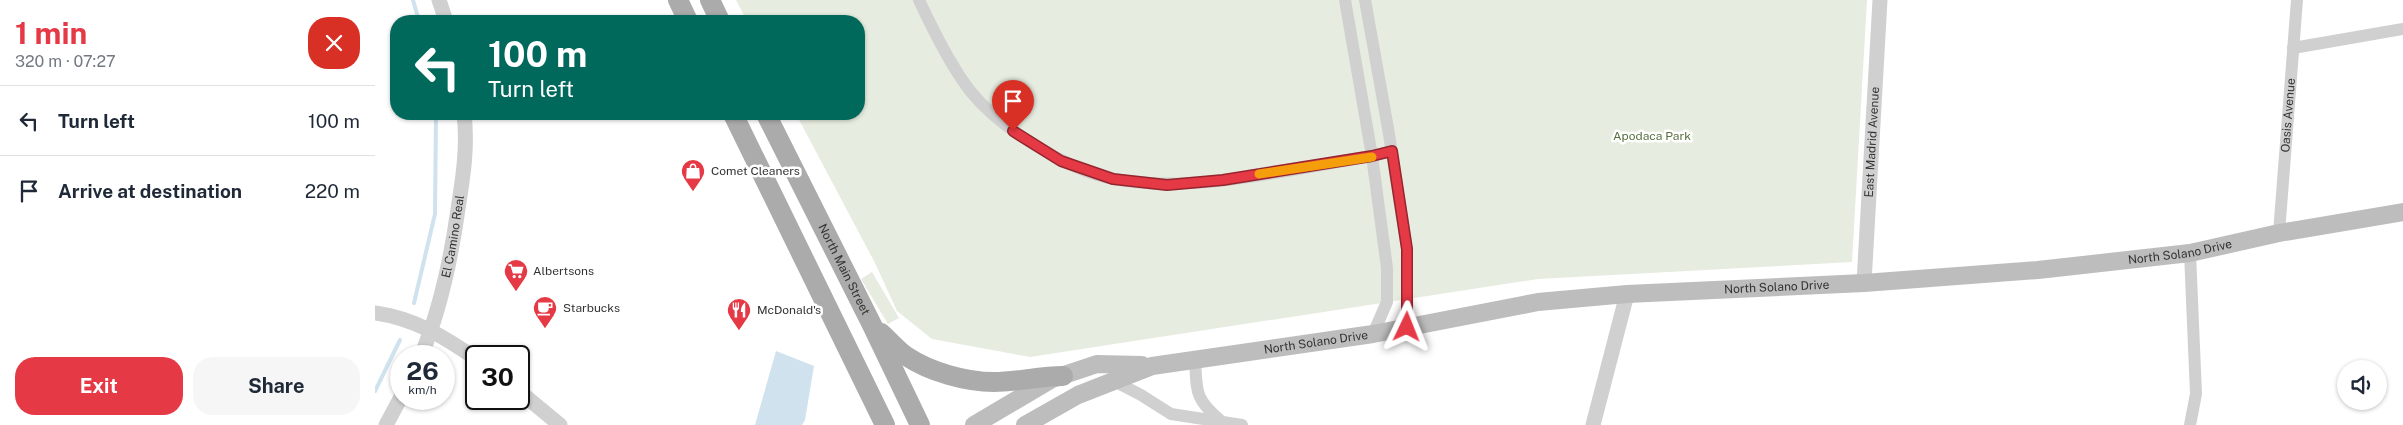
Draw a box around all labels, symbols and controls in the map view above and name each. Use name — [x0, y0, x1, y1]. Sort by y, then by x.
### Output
text: 1 min — [15, 15, 87, 51]
button: close — [308, 17, 360, 69]
text: 100 m — [488, 34, 587, 75]
icon: left — [405, 35, 470, 100]
text: 320 m · 07:27 — [15, 52, 116, 71]
text: Turn left — [488, 76, 574, 102]
street label: Oasis Avenue — [2278, 77, 2298, 153]
pin — [992, 80, 1034, 131]
street label: East Madrid Avenue — [1862, 86, 1882, 198]
icon: arrive — [999, 87, 1027, 115]
icon: left — [15, 107, 43, 135]
text: Turn left — [58, 110, 135, 132]
text: 100 m — [308, 110, 360, 132]
park label: Apodaca Park — [1613, 129, 1691, 143]
shop icon: Comet Cleaners — [680, 158, 706, 192]
place label: Comet Cleaners — [711, 164, 800, 178]
icon: arrive — [15, 177, 43, 205]
text: Arrive at destination — [58, 180, 242, 202]
text: 220 m — [305, 180, 360, 202]
street label: El Camino Real — [439, 194, 467, 279]
street label: North Main Street — [815, 222, 873, 318]
street label: North Solano Drive — [2127, 237, 2233, 267]
supermarket icon: Albertsons — [503, 258, 529, 292]
place label: Albertsons — [533, 264, 594, 278]
street label: North Solano Drive — [1724, 278, 1830, 296]
cafe icon: Starbucks — [532, 295, 558, 329]
restaurant icon: McDonald's — [726, 297, 752, 331]
position arrow — [1380, 300, 1432, 352]
place label: Starbucks — [563, 301, 620, 315]
place label: McDonald's — [757, 303, 821, 317]
street label: North Solano Drive — [1263, 328, 1369, 357]
speed limit sign: 30 — [465, 345, 530, 410]
text: 26 — [406, 356, 439, 386]
button: Exit — [15, 357, 183, 415]
button: Share — [193, 357, 360, 415]
map controls — [2337, 360, 2387, 410]
button: sound — [2337, 360, 2387, 410]
text: km/h — [408, 383, 437, 397]

